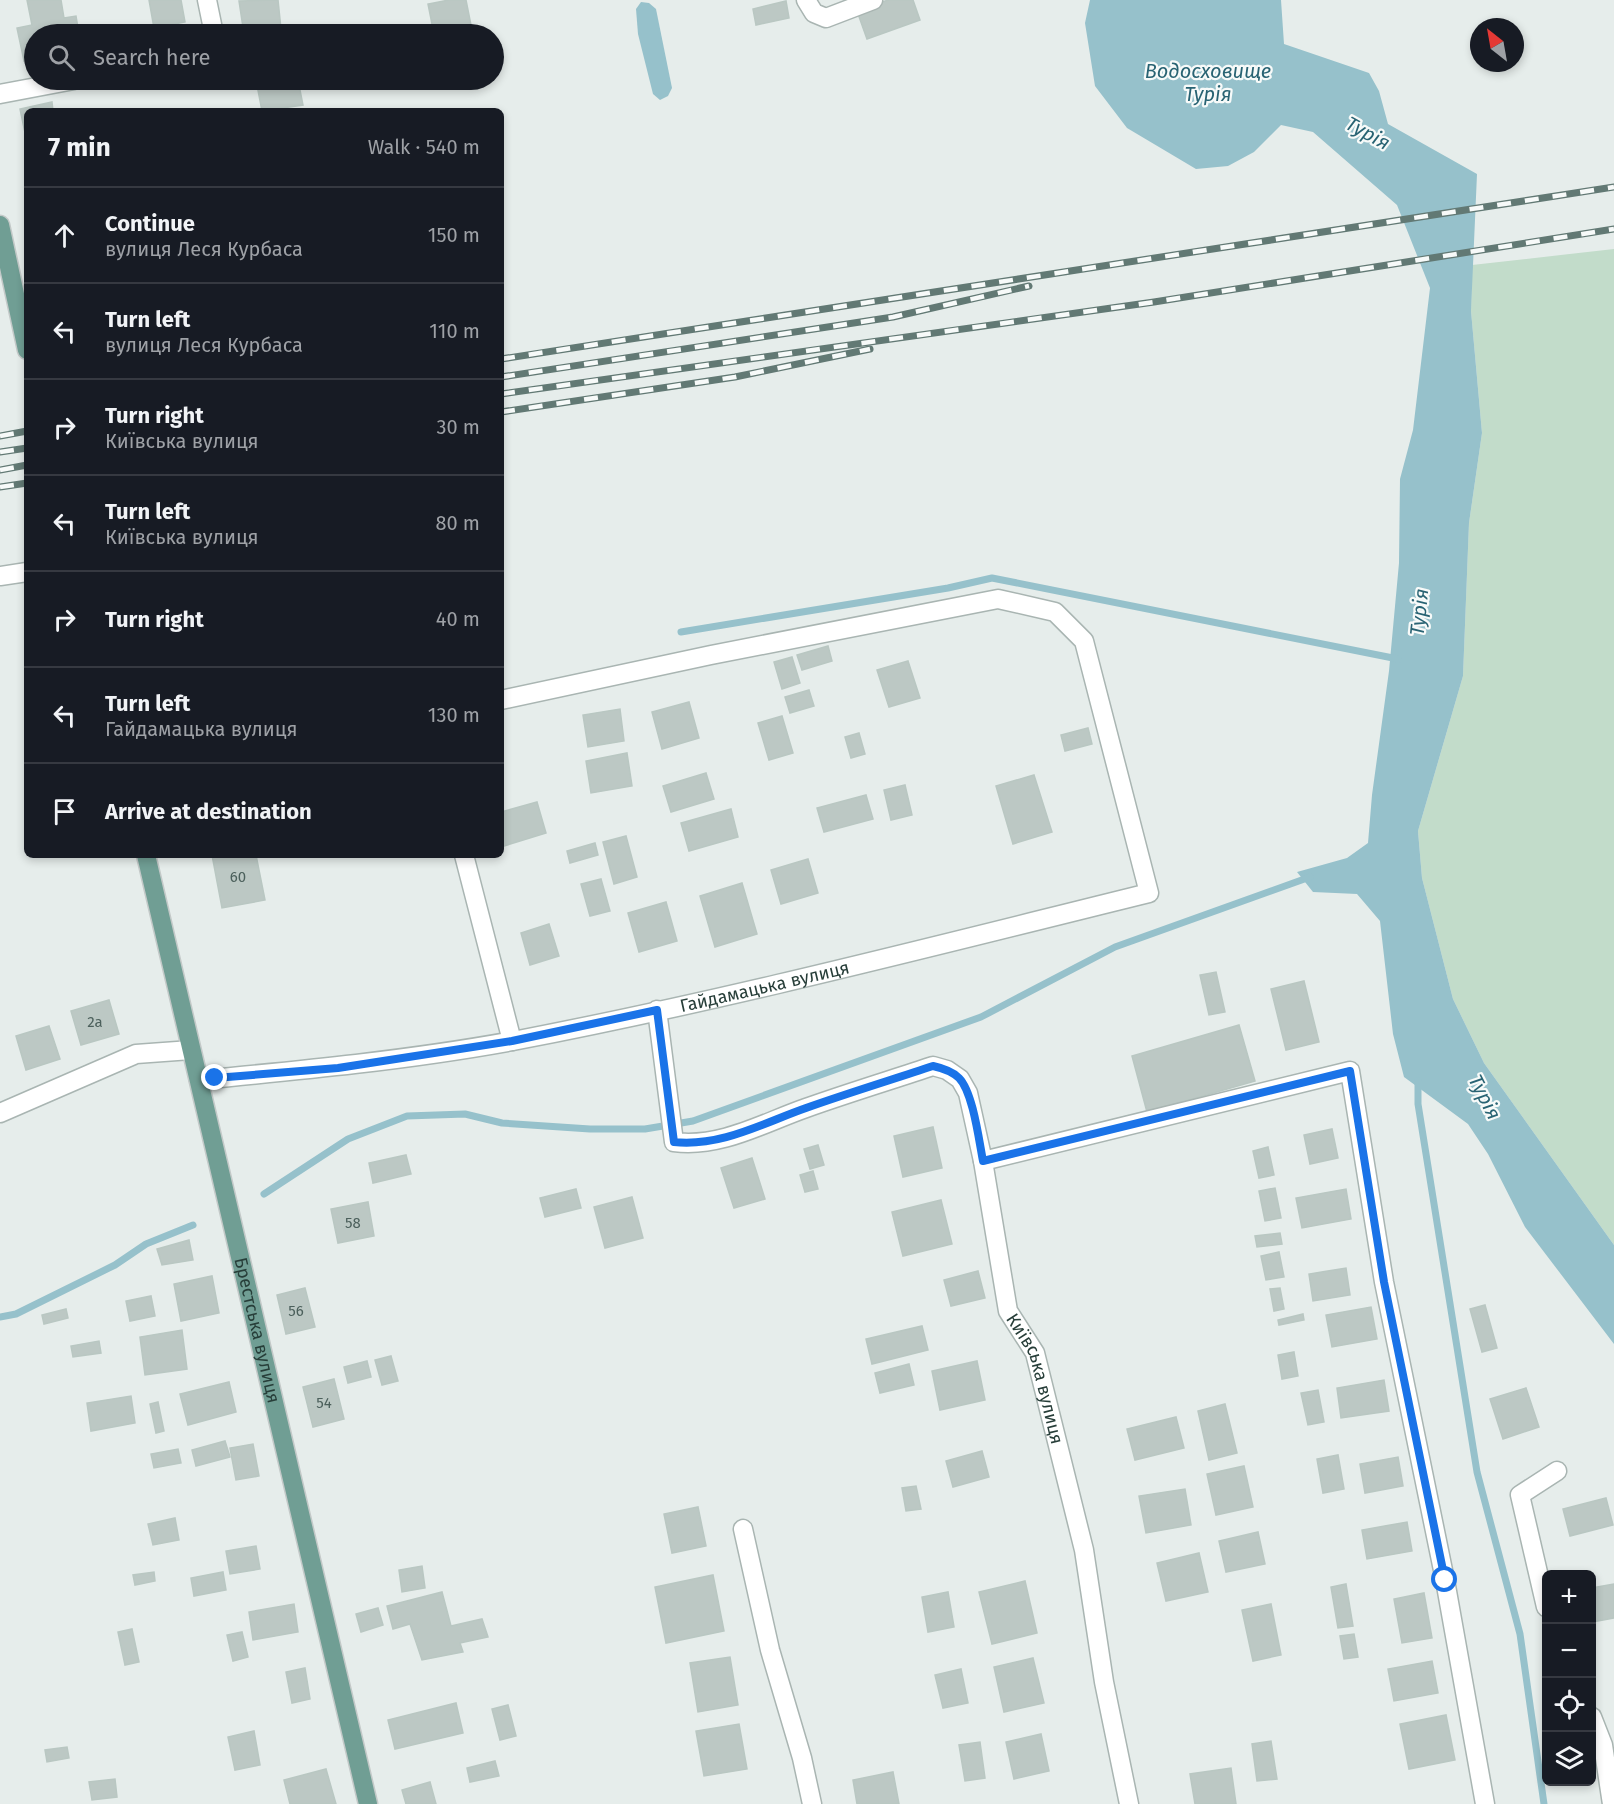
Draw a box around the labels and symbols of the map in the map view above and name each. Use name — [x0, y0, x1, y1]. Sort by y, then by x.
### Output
north arrow — [1470, 18, 1524, 72]
water label: Водосховище Турія — [1145, 59, 1271, 106]
water label: Турія — [1342, 111, 1394, 155]
water label: Турія — [1405, 587, 1433, 637]
house number: 60 — [230, 868, 246, 886]
street label: Гайдамацька вулиця — [678, 956, 852, 1017]
house number: 2а — [87, 1013, 103, 1031]
route end — [201, 1064, 227, 1090]
water label: Турія — [1464, 1071, 1506, 1123]
house number: 58 — [345, 1214, 361, 1232]
street label: Брестська вулиця — [229, 1255, 285, 1405]
house number: 56 — [288, 1302, 304, 1320]
street label: Київська вулиця — [1001, 1309, 1068, 1446]
house number: 54 — [316, 1394, 332, 1412]
route start — [1431, 1566, 1457, 1592]

